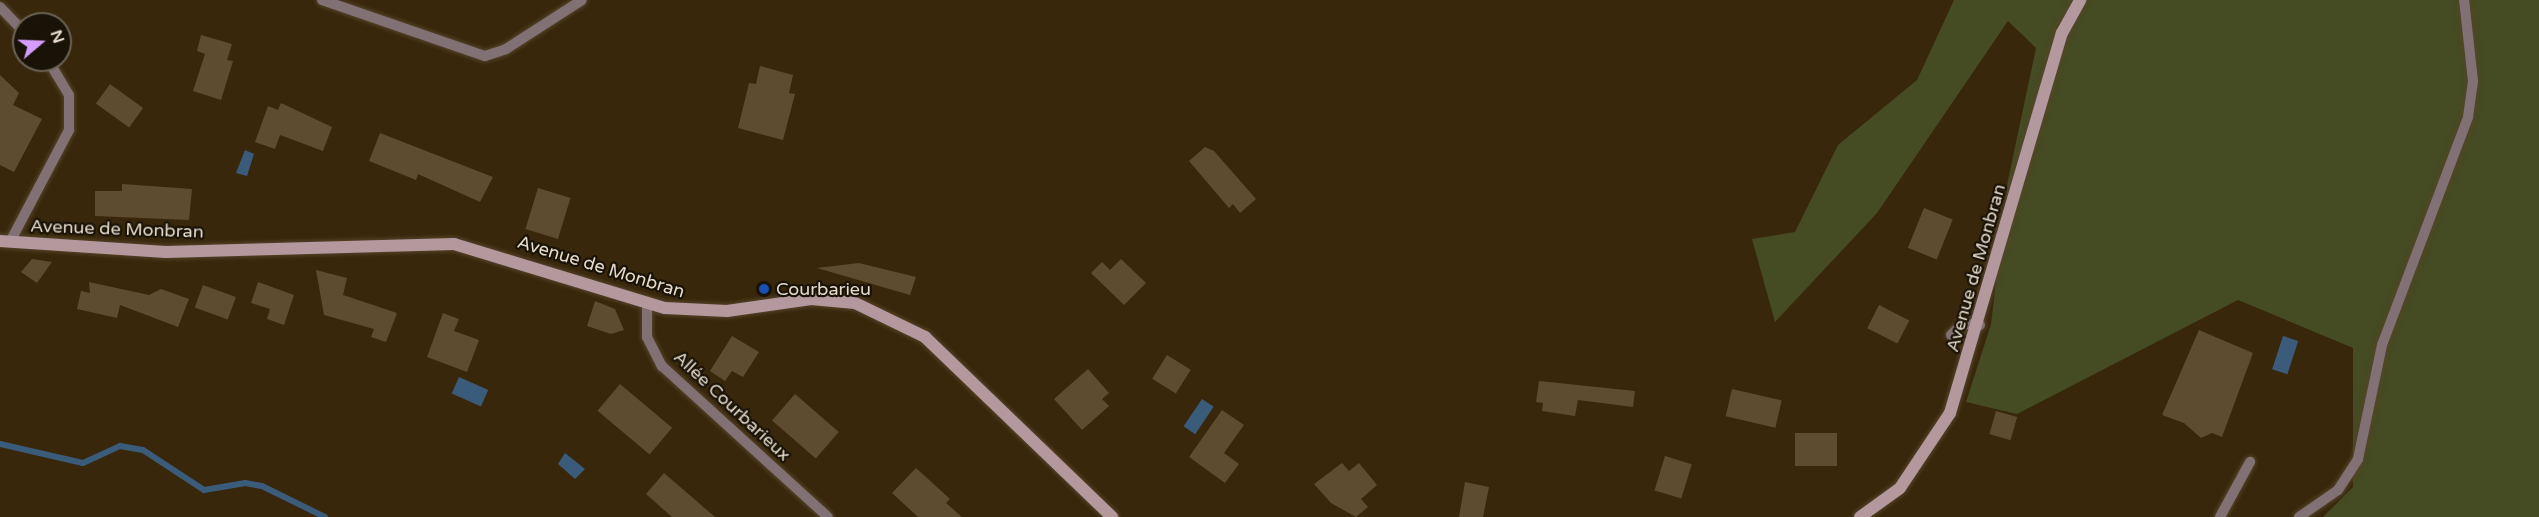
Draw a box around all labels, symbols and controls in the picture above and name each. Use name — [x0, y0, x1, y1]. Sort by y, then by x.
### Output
north arrow — [12, 12, 72, 72]
text: N — [46, 27, 69, 46]
street label: Avenue de Monbran — [1942, 182, 2010, 354]
street label: Avenue de Monbran — [30, 215, 204, 243]
street label: Avenue de Monbran — [515, 231, 687, 303]
place label: Courbarieu — [776, 278, 871, 300]
marker: Courbarieu — [757, 282, 771, 296]
street label: Allée Courbarieux — [669, 346, 795, 466]

